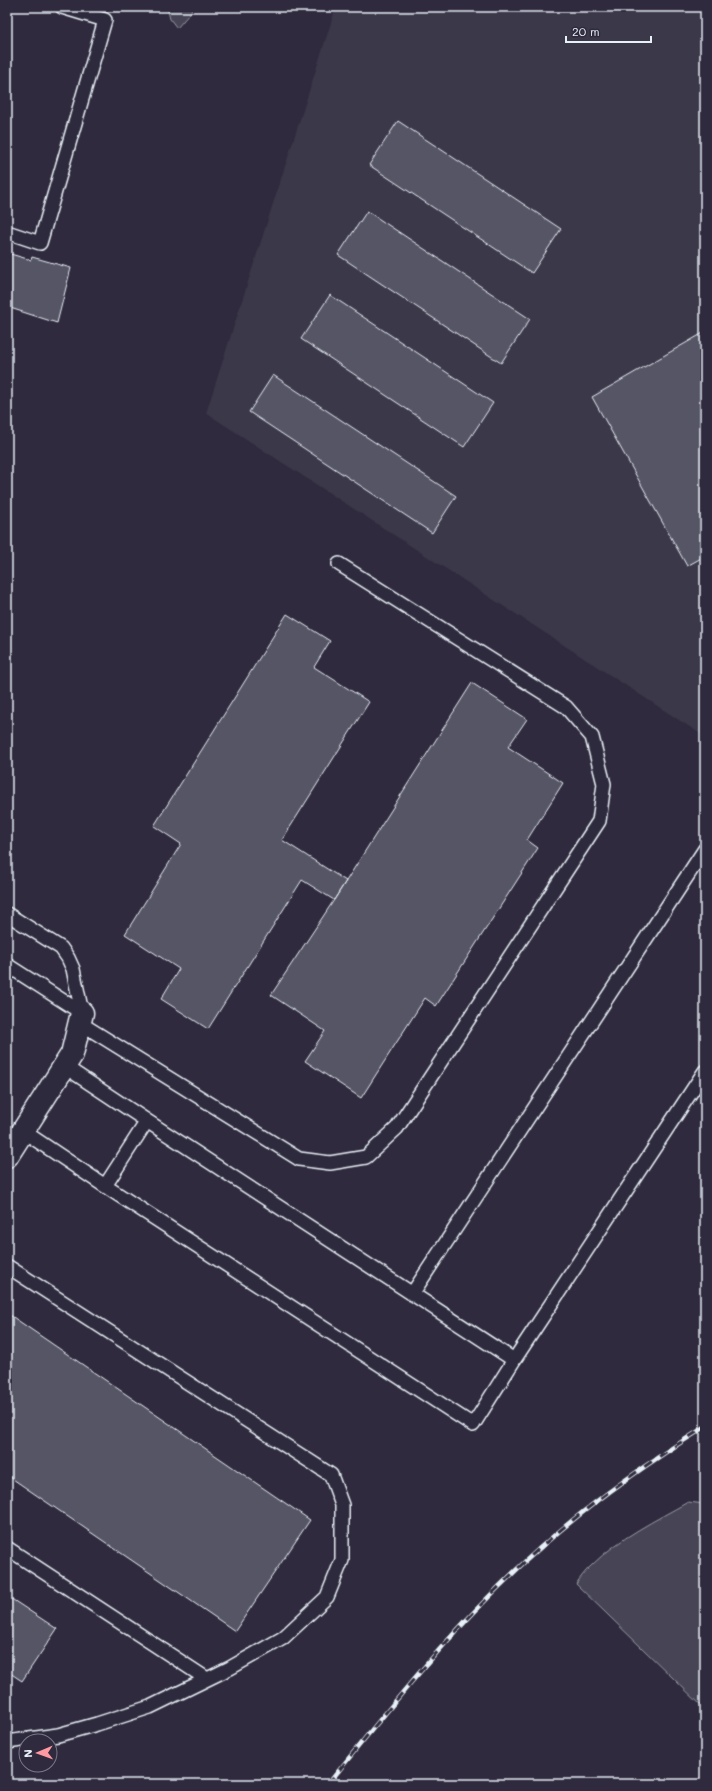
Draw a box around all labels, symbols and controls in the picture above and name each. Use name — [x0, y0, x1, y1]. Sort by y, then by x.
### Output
scale bar — [566, 18, 651, 44]
text: 20 m — [572, 23, 600, 39]
north arrow — [18, 1733, 58, 1773]
text: N — [20, 1749, 35, 1758]

